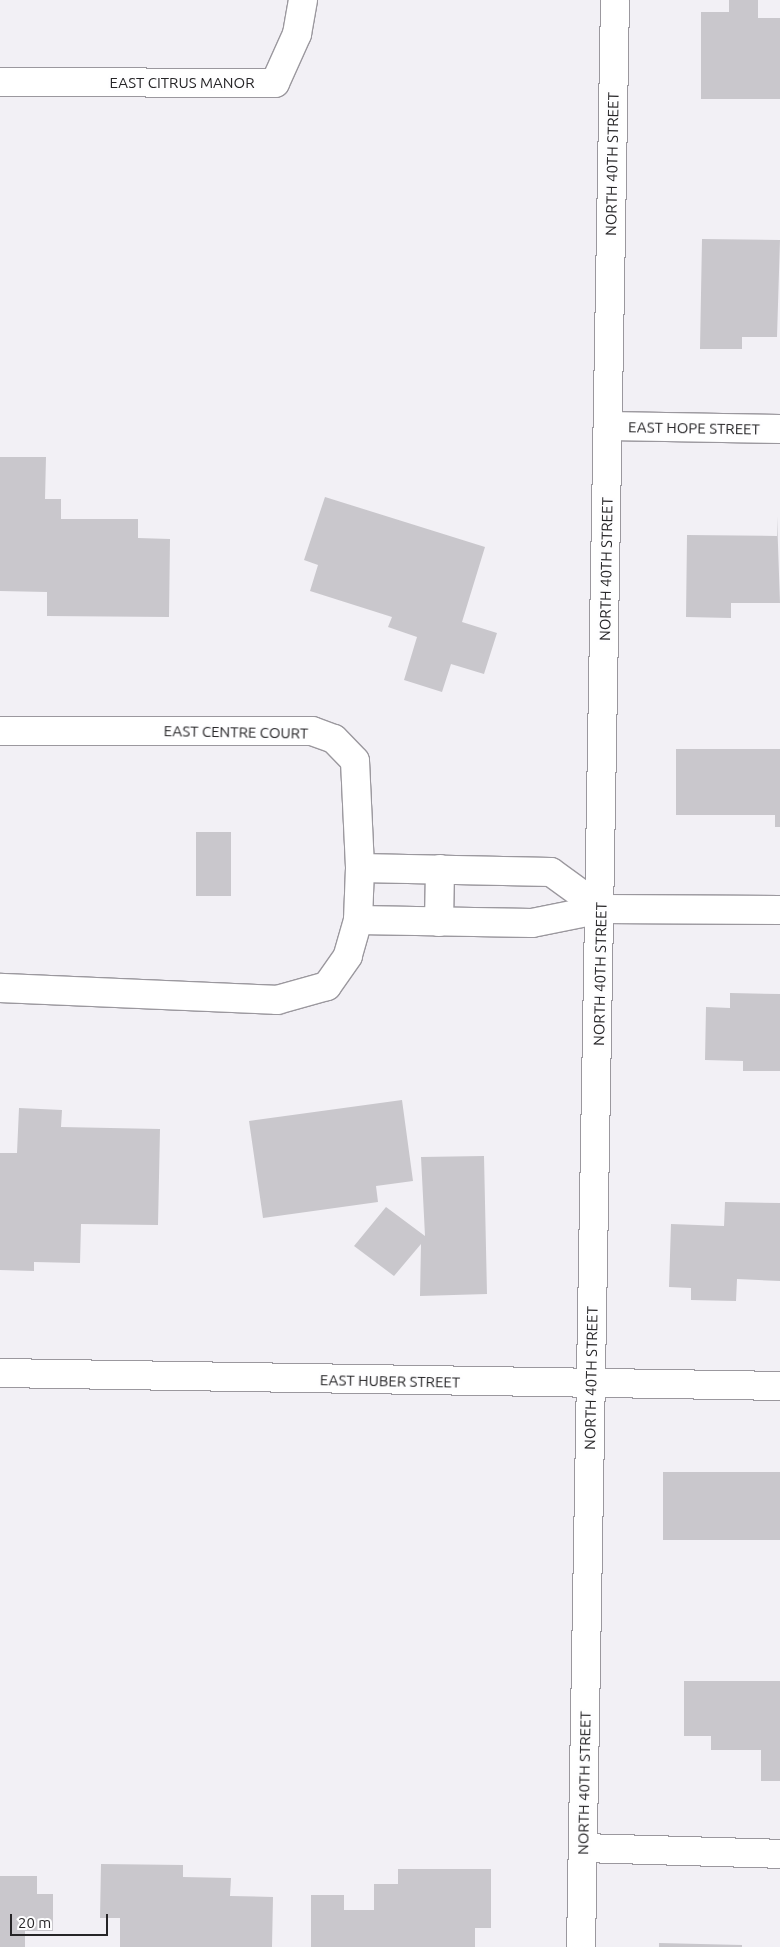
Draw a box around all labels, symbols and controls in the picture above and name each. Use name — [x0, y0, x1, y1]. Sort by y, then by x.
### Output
street label: EAST CITRUS MANOR — [110, 74, 254, 92]
street label: NORTH 40TH STREET — [602, 92, 622, 236]
street label: EAST HOPE STREET — [628, 418, 760, 438]
street label: NORTH 40TH STREET — [596, 497, 616, 641]
street label: EAST CENTRE COURT — [164, 722, 308, 742]
street label: NORTH 40TH STREET — [590, 902, 610, 1046]
street label: NORTH 40TH STREET — [581, 1306, 601, 1450]
street label: EAST HUBER STREET — [320, 1371, 460, 1391]
street label: NORTH 40TH STREET — [574, 1711, 594, 1855]
scale bar — [12, 1904, 110, 1936]
text: 20 m — [18, 1914, 51, 1931]

